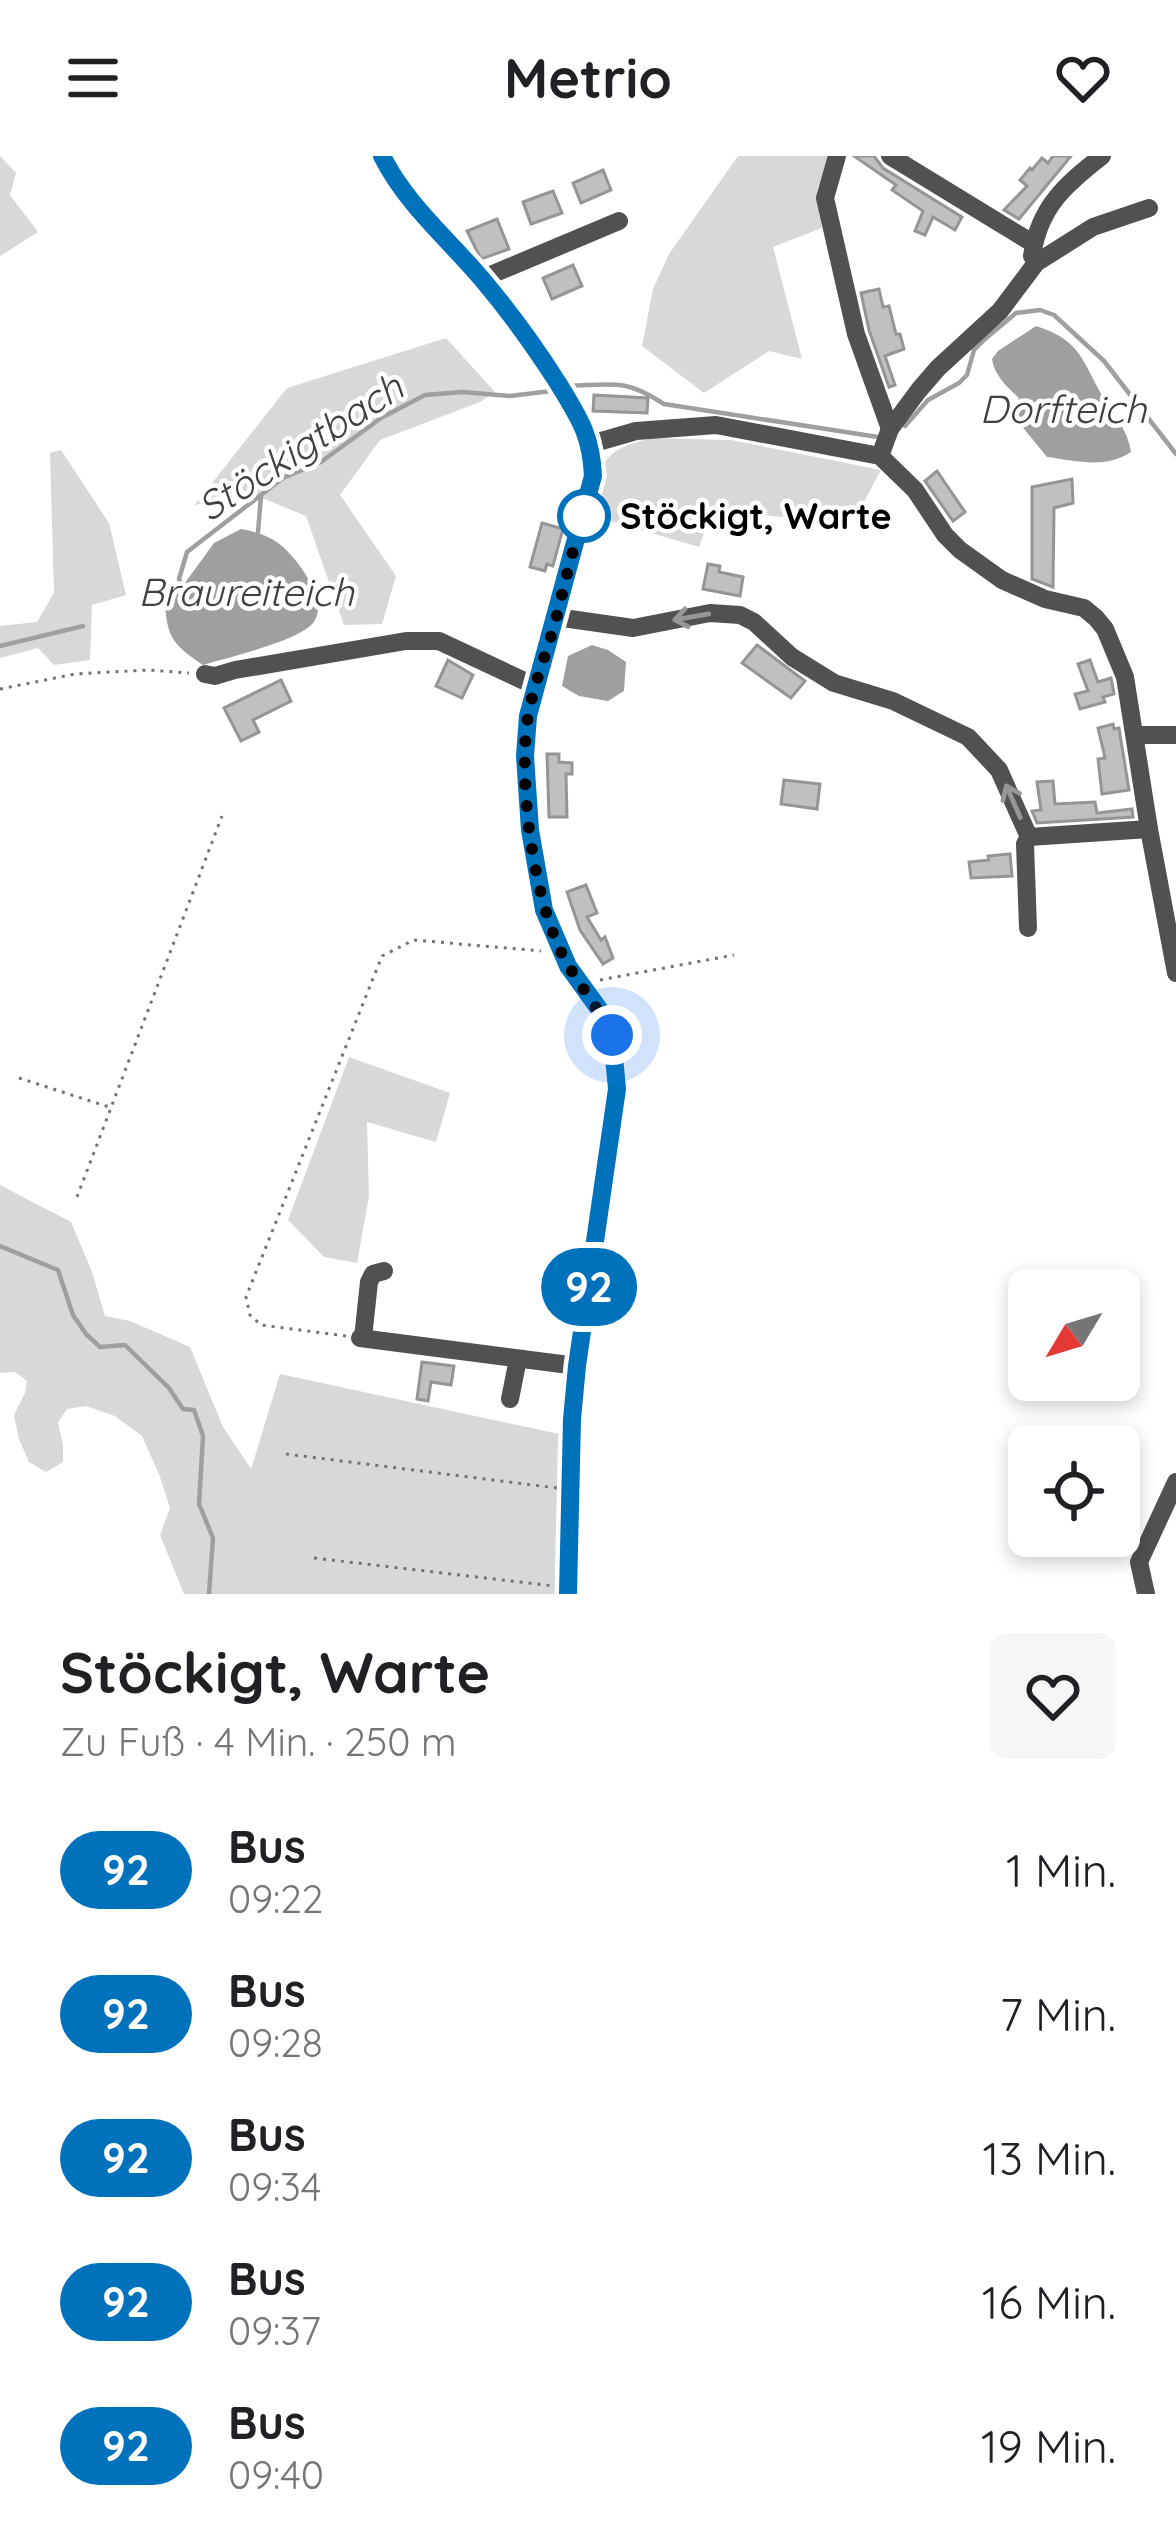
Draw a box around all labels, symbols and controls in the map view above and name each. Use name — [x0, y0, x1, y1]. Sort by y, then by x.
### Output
text: Metrio — [504, 44, 672, 112]
icon: menu — [60, 45, 126, 111]
icon: heart — [1050, 45, 1116, 111]
water label: Stöckigtbach — [188, 362, 412, 531]
water label: Dorfteich — [980, 384, 1147, 433]
marker: Stöckigt, Warte — [559, 491, 609, 541]
place label: Stöckigt, Warte — [620, 493, 892, 538]
water label: Braureiteich — [138, 567, 355, 616]
one-way arrow — [673, 606, 712, 629]
one-way arrow — [1001, 783, 1023, 819]
your location — [582, 1005, 642, 1065]
line badge: 92 — [535, 1248, 643, 1326]
text: 92 — [565, 1260, 613, 1313]
north arrow — [1008, 1269, 1140, 1401]
map controls — [1008, 1269, 1140, 1557]
button: locate — [1008, 1425, 1140, 1557]
button: heart — [990, 1633, 1116, 1759]
text: Stöckigt, Warte — [60, 1636, 490, 1707]
text: Zu Fuß · 4 Min. · 250 m — [60, 1717, 457, 1766]
text: Bus — [228, 1818, 306, 1874]
text: 1 Min. — [1006, 1842, 1116, 1898]
text: 92 — [102, 1843, 150, 1896]
text: 09:22 — [228, 1874, 323, 1923]
text: Bus — [228, 1962, 306, 2018]
text: 7 Min. — [1000, 1986, 1116, 2042]
text: 92 — [102, 1987, 150, 2040]
text: 09:28 — [228, 2018, 323, 2067]
text: Bus — [228, 2106, 306, 2162]
text: 13 Min. — [982, 2130, 1116, 2186]
text: 92 — [102, 2131, 150, 2184]
text: 09:34 — [228, 2162, 321, 2211]
text: Bus — [228, 2250, 306, 2306]
text: 16 Min. — [982, 2274, 1116, 2330]
text: 92 — [102, 2275, 150, 2328]
text: 09:37 — [228, 2306, 321, 2355]
text: Bus — [228, 2394, 306, 2450]
text: 19 Min. — [981, 2418, 1116, 2474]
text: 92 — [102, 2419, 150, 2472]
text: 09:40 — [228, 2450, 324, 2499]

